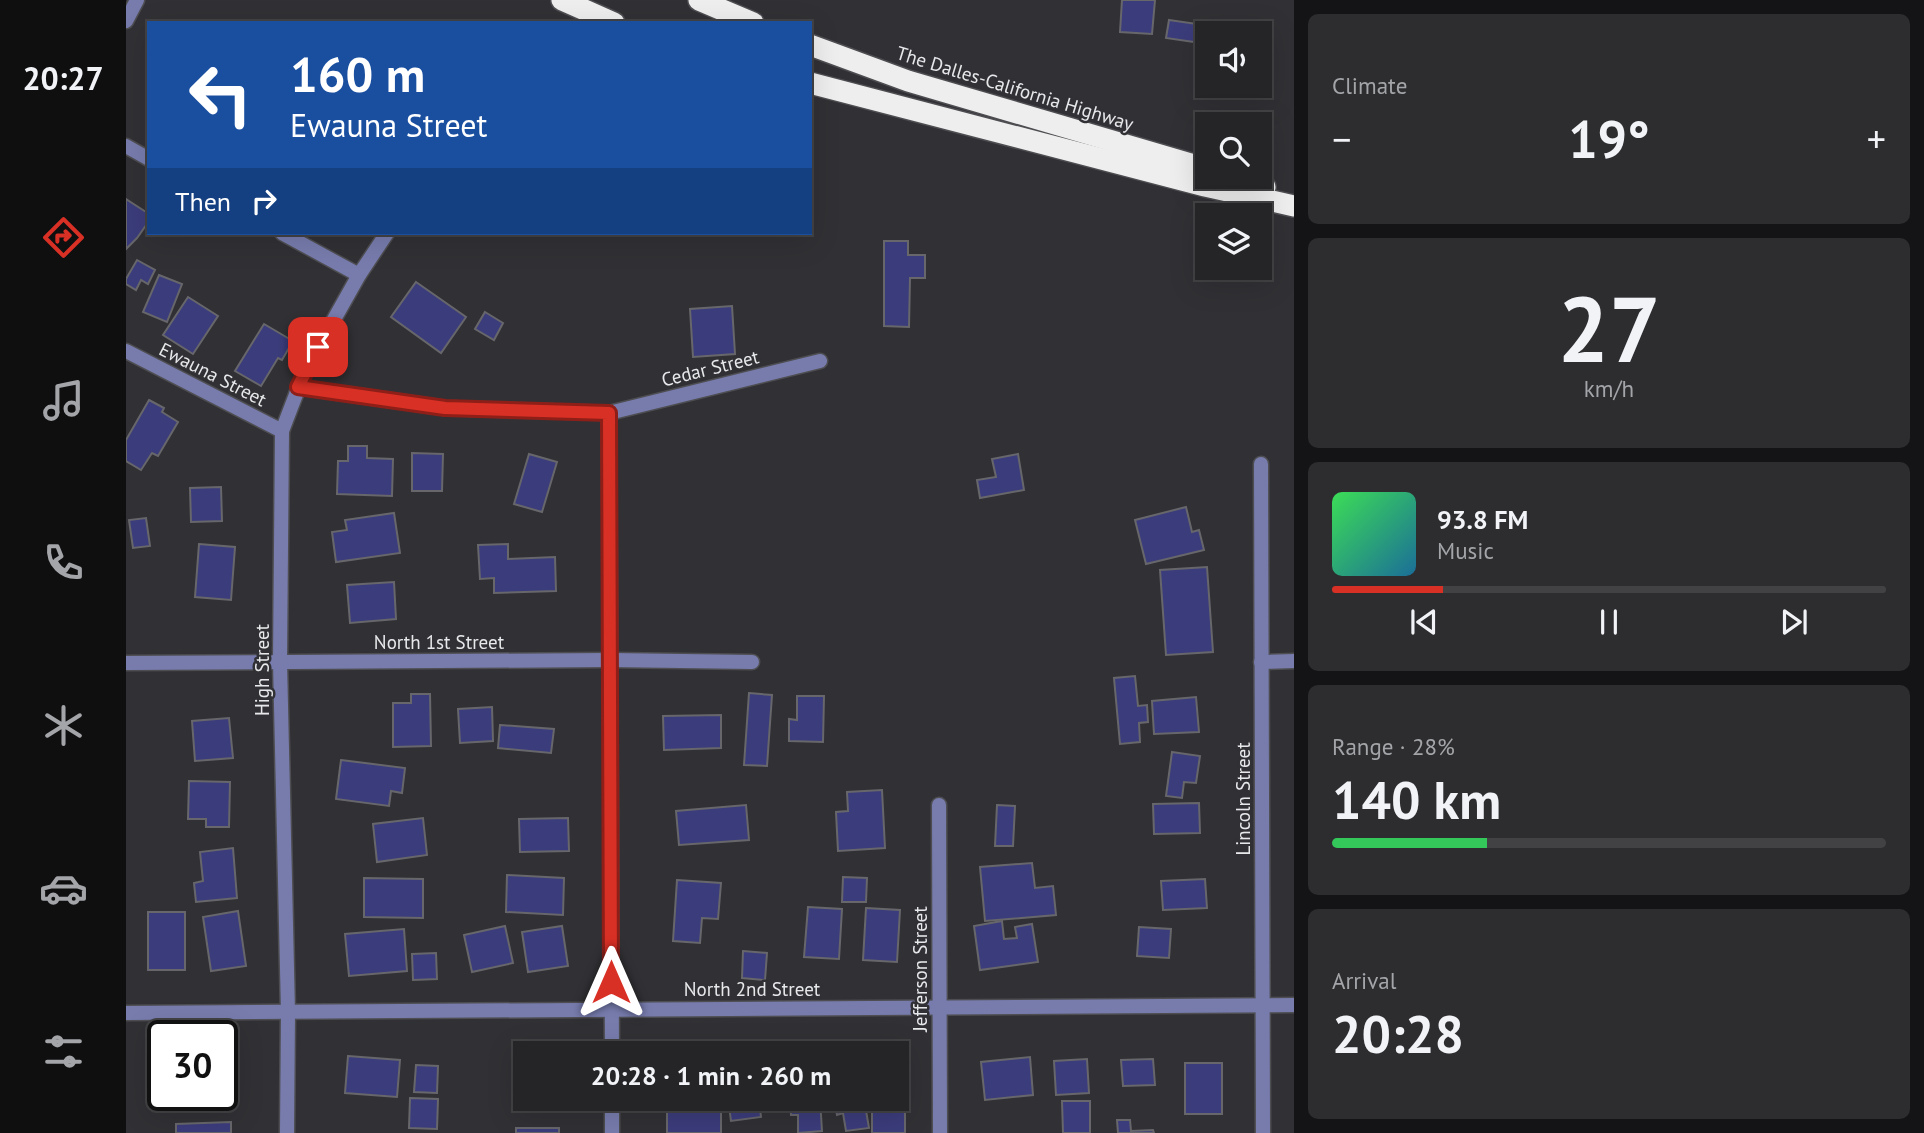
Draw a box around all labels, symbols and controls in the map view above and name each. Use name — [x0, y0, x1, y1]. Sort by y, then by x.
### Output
map controls — [1195, 21, 1272, 280]
button: sound — [1195, 21, 1272, 98]
street label: The Dalles-California Highway — [893, 40, 1137, 136]
text: 160 m — [290, 42, 425, 106]
icon: left — [175, 49, 266, 140]
text: 20:27 — [22, 57, 104, 99]
text: Climate — [1332, 71, 1407, 100]
text: Ewauna Street — [290, 104, 487, 146]
text: 19° — [1568, 105, 1650, 172]
button: search — [1195, 112, 1272, 189]
text: − — [1332, 114, 1351, 163]
text: + — [1867, 114, 1886, 163]
icon: right — [245, 182, 283, 220]
text: Then — [175, 185, 231, 218]
button: layers — [1195, 203, 1272, 280]
icon: directions — [39, 213, 88, 262]
text: 27 — [1557, 269, 1661, 387]
pin — [288, 317, 348, 377]
icon: arrive — [299, 328, 337, 366]
street label: Ewauna Street — [155, 337, 271, 412]
street label: Cedar Street — [659, 344, 762, 392]
text: km/h — [1584, 374, 1634, 403]
icon: music — [39, 376, 88, 425]
text: 93.8 FM — [1437, 503, 1528, 536]
text: Music — [1437, 536, 1494, 565]
icon: phone — [39, 538, 88, 587]
icon: previous — [1405, 603, 1443, 641]
icon: pause — [1590, 603, 1628, 641]
icon: next — [1775, 603, 1813, 641]
street label: High Street — [250, 623, 274, 716]
street label: North 1st Street — [374, 630, 505, 654]
icon: climate — [39, 701, 88, 750]
text: Range · 28% — [1332, 732, 1455, 761]
street label: Lincoln Street — [1231, 742, 1255, 856]
text: 140 km — [1332, 766, 1501, 833]
icon: car — [39, 864, 88, 913]
street label: Jefferson Street — [908, 906, 932, 1033]
position arrow — [574, 945, 648, 1019]
text: Arrival — [1332, 966, 1396, 995]
street label: North 2nd Street — [684, 977, 821, 1001]
text: 20:28 — [1332, 1000, 1464, 1067]
speed limit sign: 30 — [147, 1020, 238, 1111]
icon: filters — [39, 1027, 88, 1076]
text: 20:28 · 1 min · 260 m — [591, 1059, 831, 1092]

